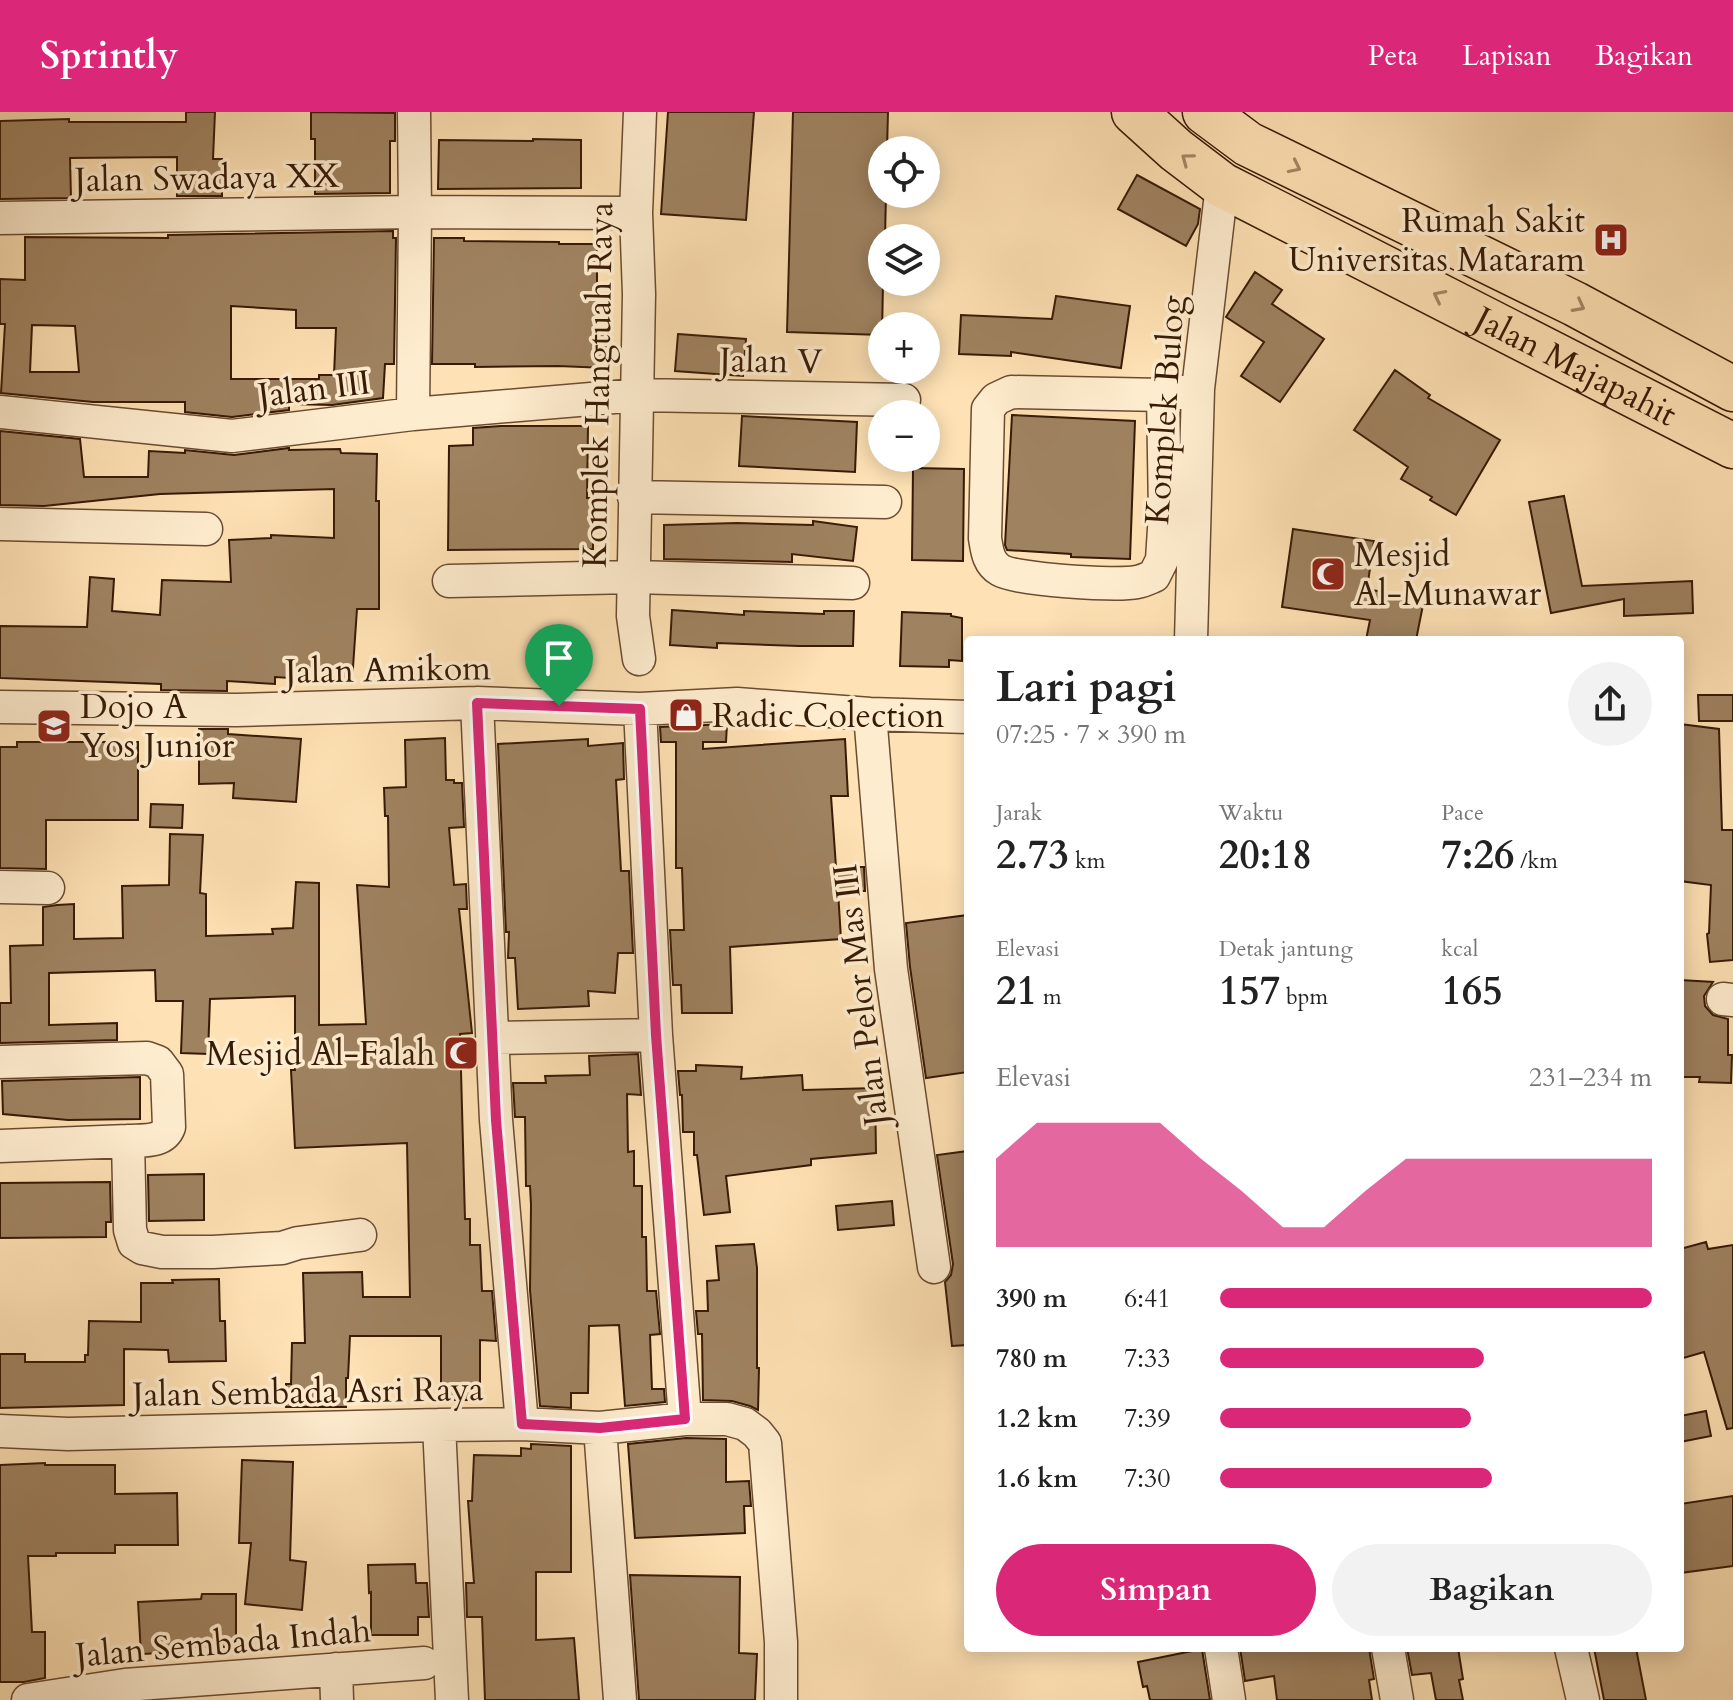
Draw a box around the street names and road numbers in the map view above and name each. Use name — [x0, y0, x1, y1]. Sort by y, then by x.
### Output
street label: Jalan Swadaya XX — [69, 153, 340, 203]
street label: Komplek Hangtuah Raya — [572, 201, 624, 569]
street label: Komplek Bulog — [1134, 294, 1196, 526]
street label: Jalan Majapahit — [1462, 294, 1685, 438]
street label: Jalan V — [714, 337, 823, 385]
street label: Jalan III — [250, 359, 373, 419]
street label: Jalan Amikom — [280, 645, 492, 695]
street label: Jalan Pelor Mas III — [822, 861, 901, 1134]
street label: Jalan Sembada Asri Raya — [127, 1366, 485, 1418]
street label: Jalan Sembada Indah — [68, 1607, 373, 1679]

